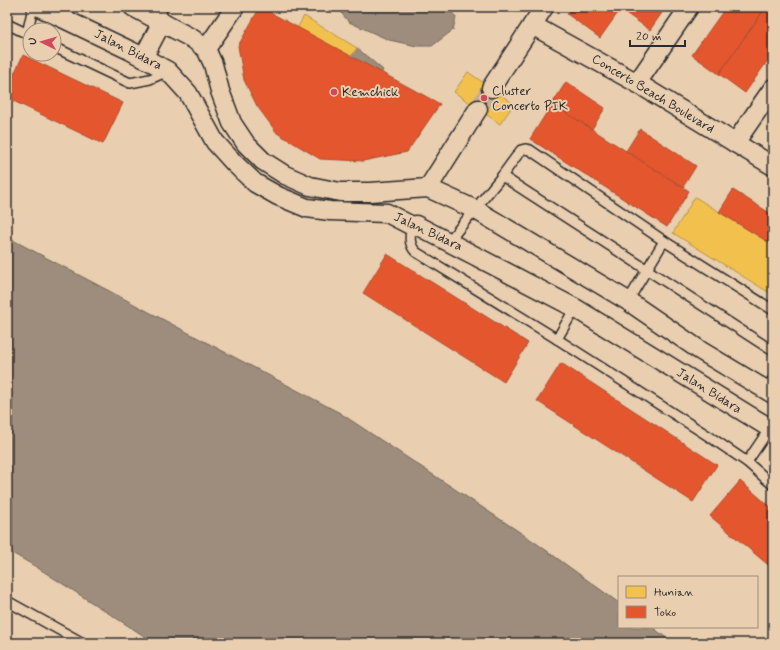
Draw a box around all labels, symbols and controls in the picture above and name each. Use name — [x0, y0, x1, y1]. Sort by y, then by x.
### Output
north arrow — [22, 22, 62, 62]
scale bar — [630, 22, 685, 48]
street label: Jalan Bidara — [91, 26, 165, 74]
text: 20 m — [636, 29, 662, 45]
text: U — [26, 37, 40, 45]
street label: Concerto Beach Boulevard — [588, 51, 718, 137]
place label: Cluster Concerto PIK — [492, 83, 569, 115]
place label: Kemchick — [342, 84, 399, 101]
marker: Kemchick — [329, 87, 339, 97]
marker: Cluster Concerto PIK — [479, 93, 489, 103]
street label: Jalan Bidara — [391, 209, 465, 255]
street label: Jalan Bidara — [673, 364, 745, 418]
legend — [618, 576, 758, 628]
text: Hunian — [654, 585, 694, 601]
text: Toko — [654, 605, 676, 621]

